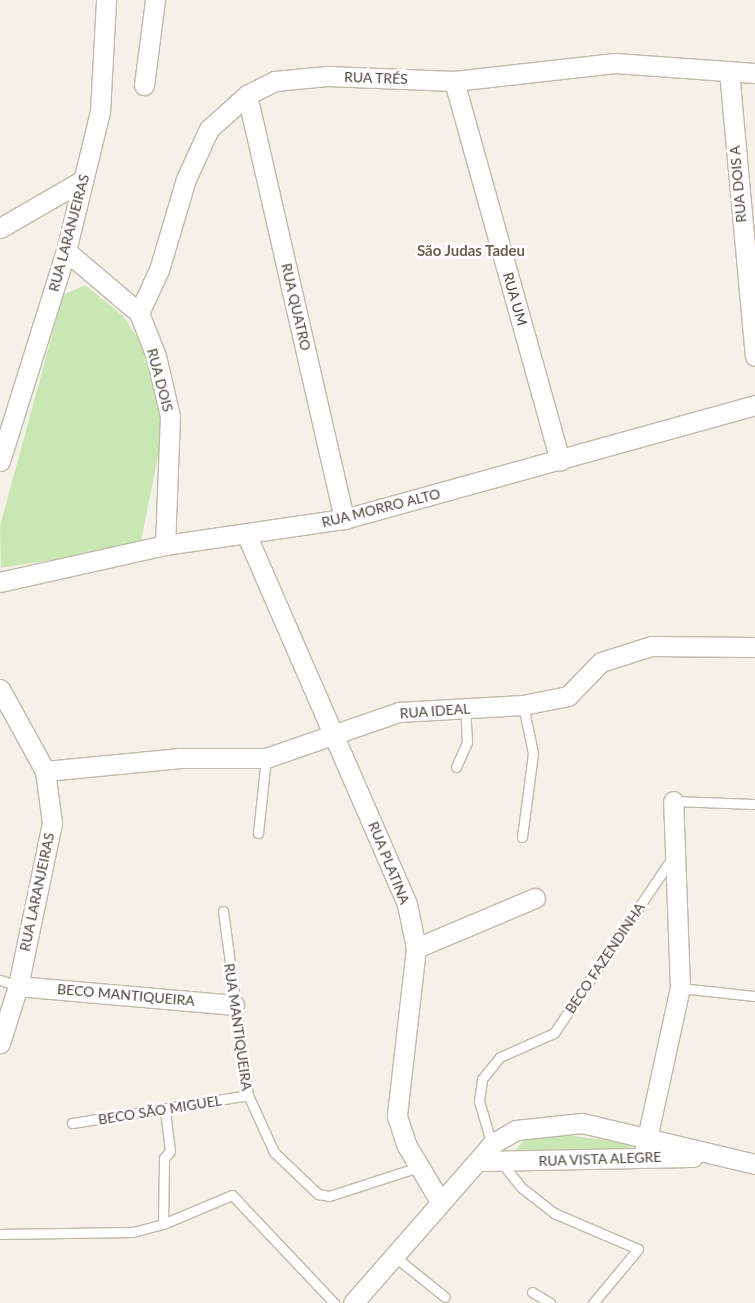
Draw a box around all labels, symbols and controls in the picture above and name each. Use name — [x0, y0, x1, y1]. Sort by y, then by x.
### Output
street label: RUA TRÉS — [343, 68, 409, 88]
street label: RUA DOIS A — [726, 144, 750, 224]
street label: RUA LARANJEIRAS — [45, 172, 93, 294]
district label: São Judas Tadeu — [417, 242, 525, 260]
street label: RUA QUATRO — [278, 261, 314, 353]
street label: RUA UM — [499, 270, 531, 328]
street label: RUA DOIS — [143, 346, 177, 414]
street label: RUA MORRO ALTO — [319, 485, 443, 531]
street label: RUA IDEAL — [399, 700, 471, 722]
street label: RUA PLATINA — [365, 819, 413, 907]
street label: RUA LARANJEIRAS — [16, 831, 58, 953]
street label: BECO FAZENDINHA — [562, 899, 648, 1017]
street label: RUA MANTIQUEIRA — [221, 962, 255, 1092]
street label: BECO MANTIQUEIRA — [57, 981, 195, 1009]
street label: BECO SÃO MIGUEL — [97, 1092, 223, 1128]
street label: RUA VISTA ALEGRE — [537, 1148, 663, 1170]

